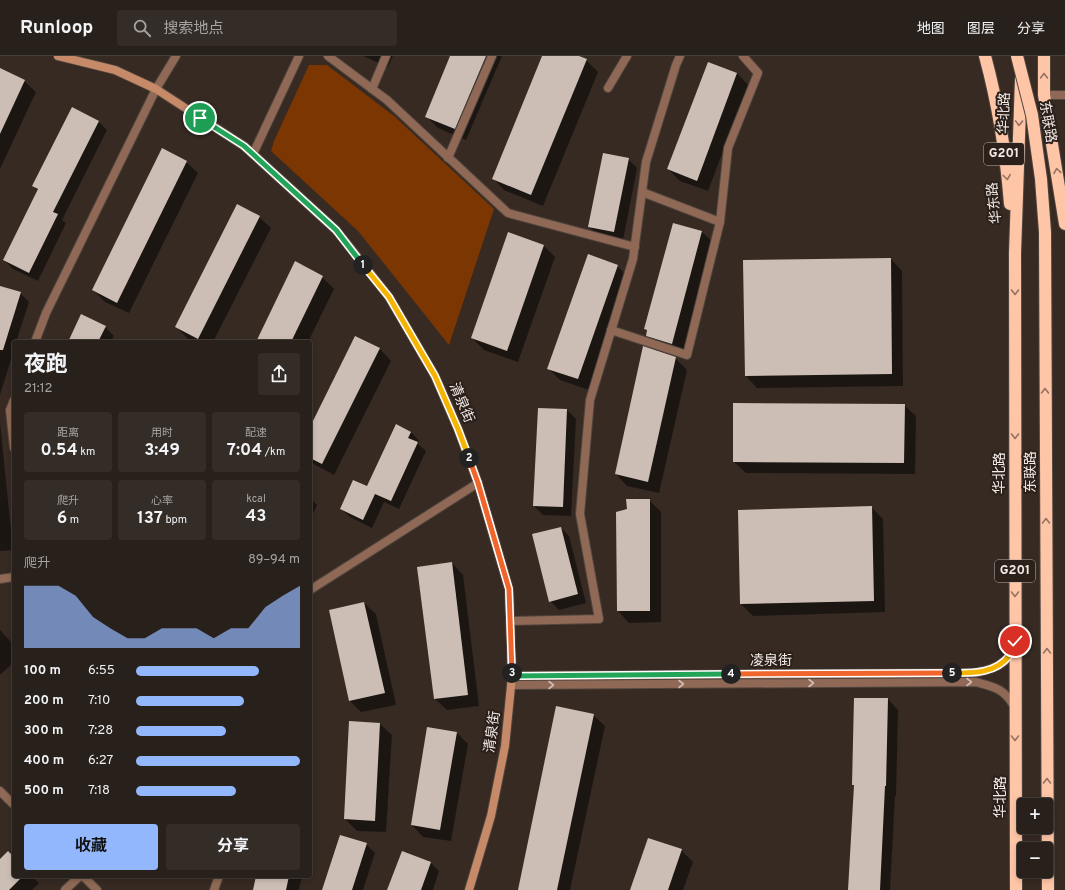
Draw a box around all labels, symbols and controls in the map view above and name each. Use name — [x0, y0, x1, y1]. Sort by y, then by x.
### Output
search box — [117, 10, 397, 46]
text: Runloop — [20, 16, 93, 40]
icon: search — [131, 17, 153, 39]
text: 搜索地点 — [163, 20, 223, 39]
text: 地图 — [917, 21, 945, 38]
text: 图层 — [967, 21, 995, 38]
text: 分享 — [1017, 21, 1045, 38]
one-way arrow — [1040, 73, 1048, 79]
street label: 华北路 — [995, 92, 1014, 134]
street label: 东联路 — [1035, 100, 1059, 144]
pin — [183, 101, 217, 135]
icon: arrive — [189, 107, 211, 129]
one-way arrow — [1015, 120, 1024, 126]
road number: G201 — [984, 143, 1024, 165]
one-way arrow — [1053, 168, 1061, 174]
one-way arrow — [1002, 174, 1011, 180]
street label: 华东路 — [983, 181, 1006, 225]
pin: 1 — [353, 255, 373, 275]
text: 1 — [361, 258, 365, 272]
one-way arrow — [1011, 289, 1019, 295]
text: 夜跑 — [24, 352, 68, 379]
button: share — [258, 353, 300, 395]
street label: 清泉街 — [445, 380, 478, 426]
text: 21:12 — [24, 381, 53, 397]
one-way arrow — [1041, 388, 1049, 394]
text: 距离 — [57, 426, 79, 440]
text: 用时 — [151, 426, 173, 440]
text: 配速 — [245, 426, 267, 440]
one-way arrow — [1011, 433, 1019, 439]
text: 0.54 — [41, 440, 78, 462]
text: 3:49 — [144, 440, 180, 462]
text: 7:04 — [227, 440, 262, 462]
text: km — [78, 445, 95, 459]
text: /km — [262, 445, 285, 459]
pin: 2 — [459, 448, 479, 468]
text: 2 — [466, 451, 472, 465]
street label: 东联路 — [1023, 451, 1040, 493]
street label: 华北路 — [991, 452, 1009, 494]
text: kcal — [246, 492, 266, 506]
text: 爬升 — [57, 494, 79, 508]
text: 心率 — [151, 494, 173, 508]
text: 43 — [245, 506, 267, 528]
text: 6 — [57, 508, 67, 530]
text: 137 — [137, 508, 163, 530]
text: m — [67, 513, 79, 527]
text: bpm — [163, 513, 187, 527]
one-way arrow — [1042, 518, 1050, 524]
text: 89–94 m — [248, 552, 300, 568]
text: 爬升 — [24, 556, 50, 572]
road number: G201 — [995, 560, 1035, 582]
one-way arrow — [1011, 591, 1019, 597]
pin — [998, 624, 1032, 658]
icon: check — [1004, 630, 1026, 652]
one-way arrow — [1043, 648, 1051, 654]
street label: 凌泉街 — [750, 652, 792, 670]
text: 100 m — [24, 663, 61, 679]
text: 6:55 — [88, 663, 115, 679]
pin: 3 — [502, 663, 522, 683]
pin: 5 — [942, 663, 962, 683]
pin: 4 — [721, 664, 741, 684]
text: 3 — [509, 666, 515, 680]
text: 5 — [949, 666, 955, 680]
text: 4 — [727, 667, 735, 681]
one-way arrow — [966, 678, 972, 686]
one-way arrow — [808, 679, 814, 687]
one-way arrow — [678, 680, 684, 688]
one-way arrow — [548, 681, 554, 689]
text: 200 m — [24, 693, 64, 709]
text: 7:10 — [88, 693, 110, 709]
street label: 清泉街 — [481, 710, 504, 754]
text: 300 m — [24, 723, 63, 739]
text: 7:28 — [88, 723, 113, 739]
one-way arrow — [1011, 735, 1019, 741]
text: 400 m — [24, 753, 64, 769]
text: 6:27 — [88, 753, 113, 769]
street label: 华北路 — [992, 776, 1010, 818]
one-way arrow — [1043, 778, 1051, 784]
text: 500 m — [24, 783, 64, 799]
text: 7:18 — [88, 783, 110, 799]
map controls — [1017, 798, 1053, 878]
button: + — [1017, 798, 1053, 834]
button: 收藏 — [24, 824, 158, 870]
button: 分享 — [166, 824, 300, 870]
button: − — [1017, 842, 1053, 878]

